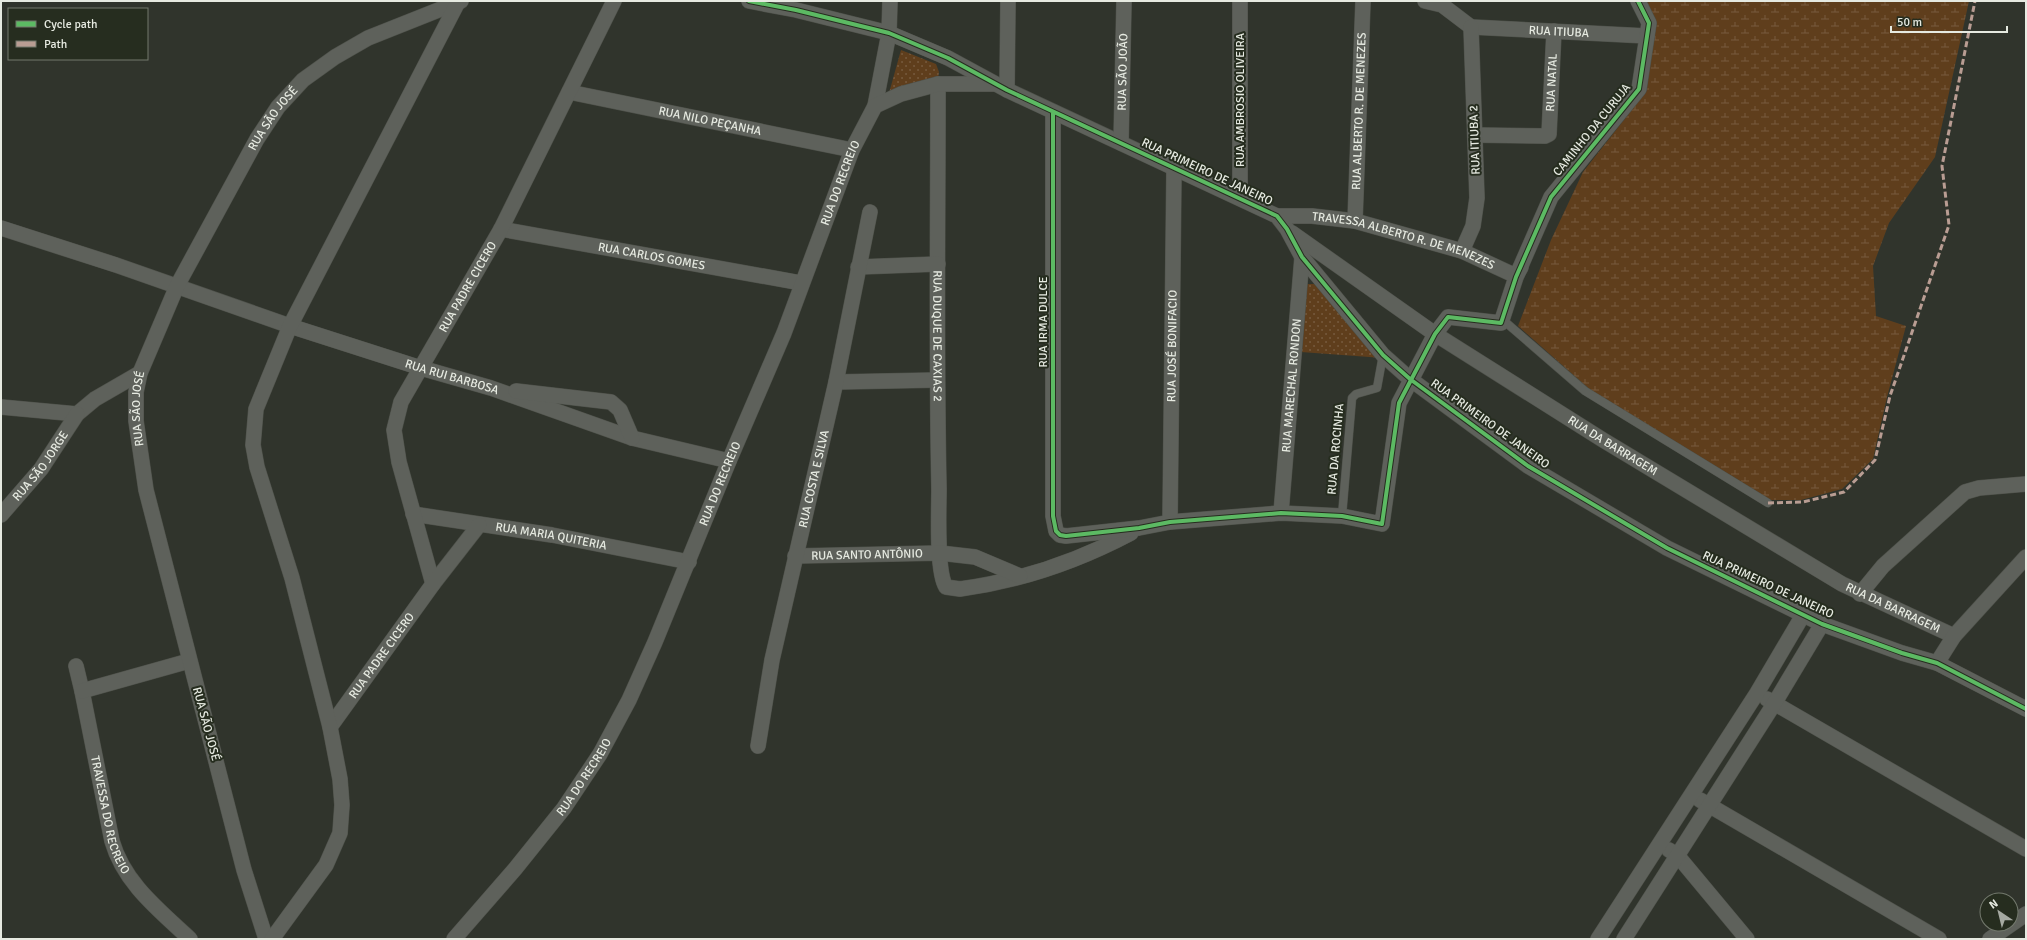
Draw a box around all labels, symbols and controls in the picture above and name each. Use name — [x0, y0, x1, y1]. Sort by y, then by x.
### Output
legend — [8, 8, 148, 60]
scale bar — [1891, 8, 2007, 34]
text: 50 m — [1897, 15, 1922, 30]
text: Cycle path — [44, 17, 97, 32]
street label: RUA ITIUBA — [1528, 22, 1590, 41]
street label: RUA AMBROSIO OLIVEIRA — [1233, 32, 1248, 167]
street label: RUA ALBERTO R. DE MENEZES — [1349, 32, 1369, 190]
street label: RUA SÃO JOÃO — [1114, 33, 1131, 111]
text: Path — [44, 37, 67, 52]
street label: RUA NATAL — [1543, 53, 1560, 112]
street label: CAMINHO DA CURUJA — [1550, 80, 1634, 179]
street label: RUA SÃO JOSÉ — [245, 83, 301, 153]
street label: RUA NILO PEÇANHA — [657, 103, 764, 139]
street label: RUA ITIUBA 2 — [1466, 105, 1484, 175]
street label: RUA PRIMEIRO DE JANEIRO — [1139, 135, 1275, 209]
street label: RUA DO RECREIO — [817, 138, 863, 227]
street label: TRAVESSA ALBERTO R. DE MENEZES — [1311, 209, 1498, 273]
street label: RUA PADRE CICERO — [435, 239, 500, 335]
street label: RUA CARLOS GOMES — [597, 239, 707, 273]
street label: RUA DUQUE DE CAXIAS 2 — [930, 270, 945, 402]
street label: RUA IRMA DULCE — [1036, 276, 1051, 368]
street label: RUA JOSÉ BONIFACIO — [1164, 290, 1180, 402]
street label: RUA MARECHAL RONDON — [1279, 318, 1304, 453]
street label: RUA RUI BARBOSA — [403, 356, 502, 398]
street label: RUA SÃO JOSÉ — [129, 369, 148, 447]
street label: RUA PRIMEIRO DE JANEIRO — [1428, 376, 1552, 472]
street label: RUA DA ROCINHA — [1325, 402, 1348, 495]
street label: RUA DA BARRAGEM — [1565, 412, 1661, 479]
street label: RUA SÃO JORGE — [9, 428, 72, 504]
street label: RUA COSTA E SILVA — [795, 428, 832, 529]
street label: RUA DO RECREIO — [696, 439, 744, 528]
street label: RUA MARIA QUITERIA — [495, 519, 609, 553]
street label: RUA SANTO ANTÔNIO — [811, 546, 923, 563]
street label: RUA PRIMEIRO DE JANEIRO — [1700, 548, 1836, 622]
street label: RUA DA BARRAGEM — [1843, 579, 1943, 636]
street label: RUA PADRE CICERO — [345, 610, 418, 702]
street label: RUA SÃO JOSÉ — [189, 685, 223, 763]
street label: RUA DO RECREIO — [553, 735, 615, 819]
street label: TRAVESSA DO RECREIO — [88, 755, 133, 877]
north arrow — [1979, 892, 2019, 932]
text: N — [1987, 897, 2000, 912]

